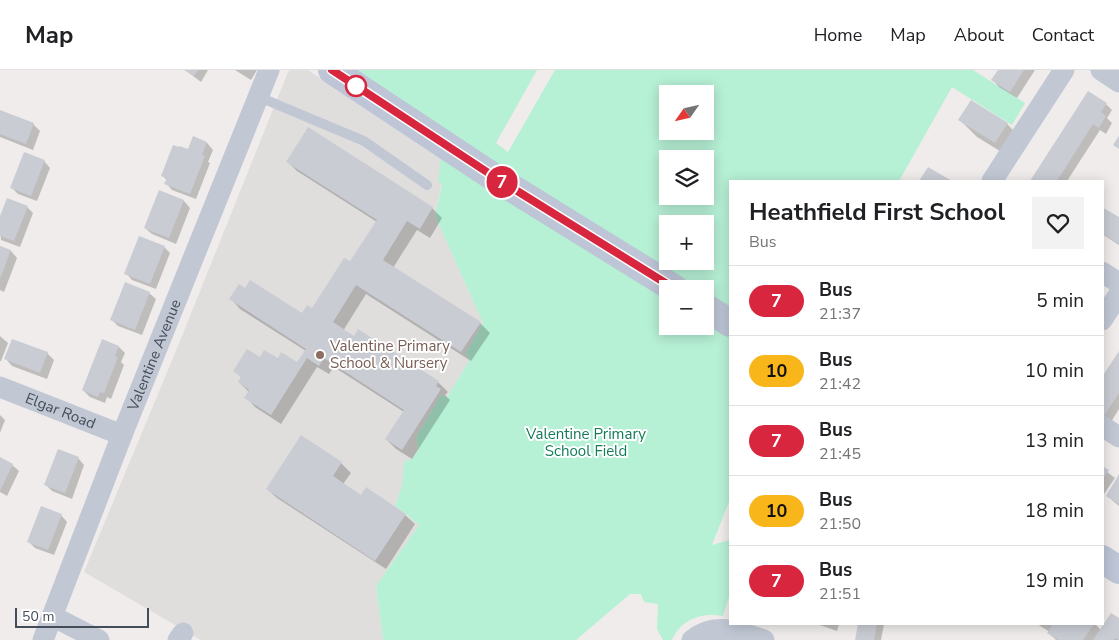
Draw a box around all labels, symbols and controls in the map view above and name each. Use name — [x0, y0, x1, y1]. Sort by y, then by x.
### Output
text: Map — [25, 19, 73, 51]
text: Home — [814, 23, 862, 47]
text: Map — [890, 23, 926, 47]
text: About — [954, 23, 1004, 47]
text: Contact — [1032, 23, 1094, 47]
unlabelled marker — [345, 75, 367, 97]
north arrow — [659, 85, 714, 140]
map controls — [659, 85, 714, 335]
button: layers — [659, 150, 714, 205]
line badge: 7 — [486, 166, 518, 198]
text: 7 — [497, 170, 507, 194]
text: Heathfield First School — [749, 196, 1005, 228]
button: heart — [1032, 197, 1084, 249]
button: + — [659, 215, 714, 270]
text: Bus — [749, 231, 777, 253]
text: Bus — [819, 277, 852, 303]
button: − — [659, 280, 714, 335]
text: 5 min — [1036, 288, 1084, 314]
text: 7 — [771, 289, 782, 313]
street label: Valentine Avenue — [122, 296, 186, 415]
text: 21:37 — [819, 303, 861, 325]
place label: Valentine Primary School & Nursery — [329, 336, 450, 373]
text: Bus — [819, 347, 852, 373]
marker: Valentine Primary School & Nursery — [314, 349, 326, 361]
text: 10 min — [1025, 358, 1084, 384]
text: 10 — [766, 359, 787, 383]
text: 21:42 — [819, 373, 861, 395]
street label: Elgar Road — [22, 388, 99, 434]
text: Bus — [819, 417, 852, 443]
park label: Valentine Primary School Field — [525, 424, 646, 461]
text: 13 min — [1025, 428, 1084, 454]
text: 7 — [771, 429, 782, 453]
text: 21:45 — [819, 443, 861, 465]
text: Bus — [819, 487, 852, 513]
text: 18 min — [1025, 498, 1084, 524]
text: 10 — [766, 499, 787, 523]
text: 21:50 — [819, 513, 861, 535]
text: Bus — [819, 557, 852, 583]
text: 19 min — [1025, 568, 1084, 594]
text: 7 — [771, 569, 782, 593]
text: 21:51 — [819, 583, 861, 605]
scale bar — [15, 605, 149, 628]
text: 50 m — [22, 607, 54, 626]

